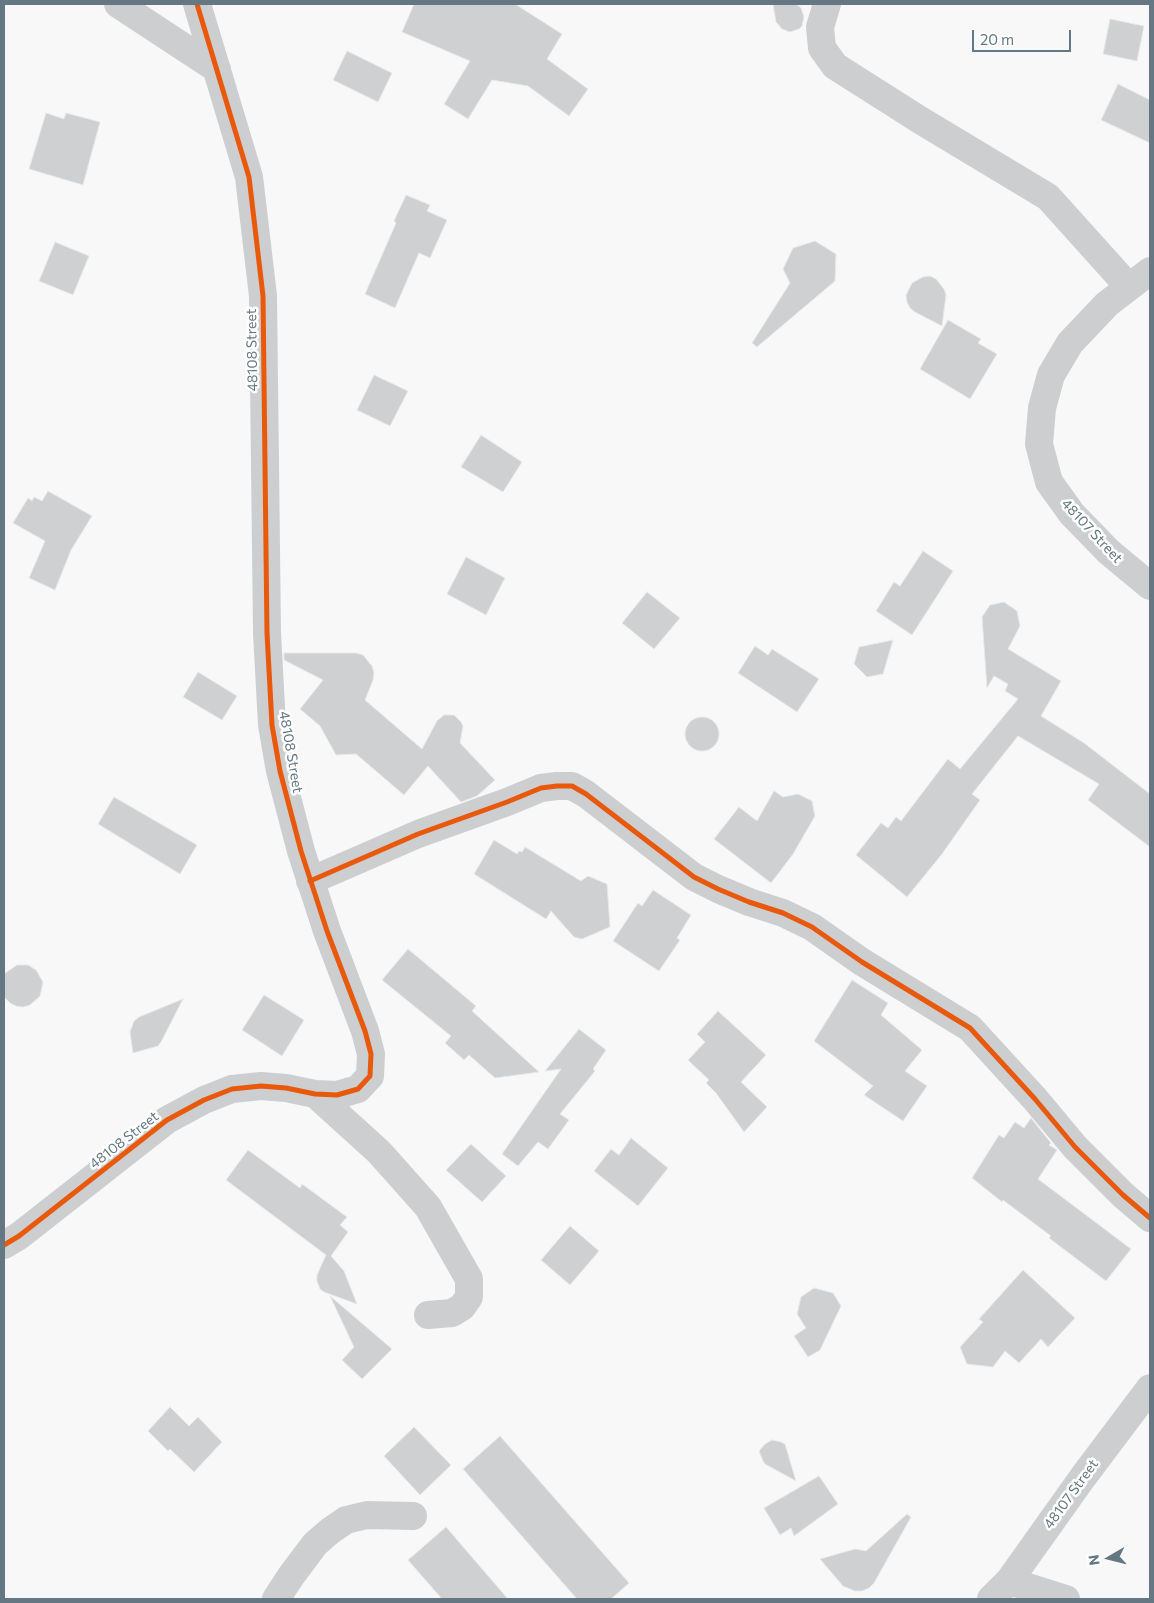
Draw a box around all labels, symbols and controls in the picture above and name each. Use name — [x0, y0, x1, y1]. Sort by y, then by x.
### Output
scale bar — [974, 20, 1073, 52]
text: 20 m — [980, 30, 1014, 48]
street label: 48108 Street — [243, 308, 261, 392]
street label: 48107 Street — [1058, 495, 1126, 567]
street label: 48108 Street — [276, 710, 306, 794]
street label: 48108 Street — [86, 1108, 162, 1172]
street label: 48107 Street — [1040, 1456, 1102, 1532]
north arrow — [1084, 1533, 1134, 1583]
text: N — [1085, 1554, 1103, 1567]

